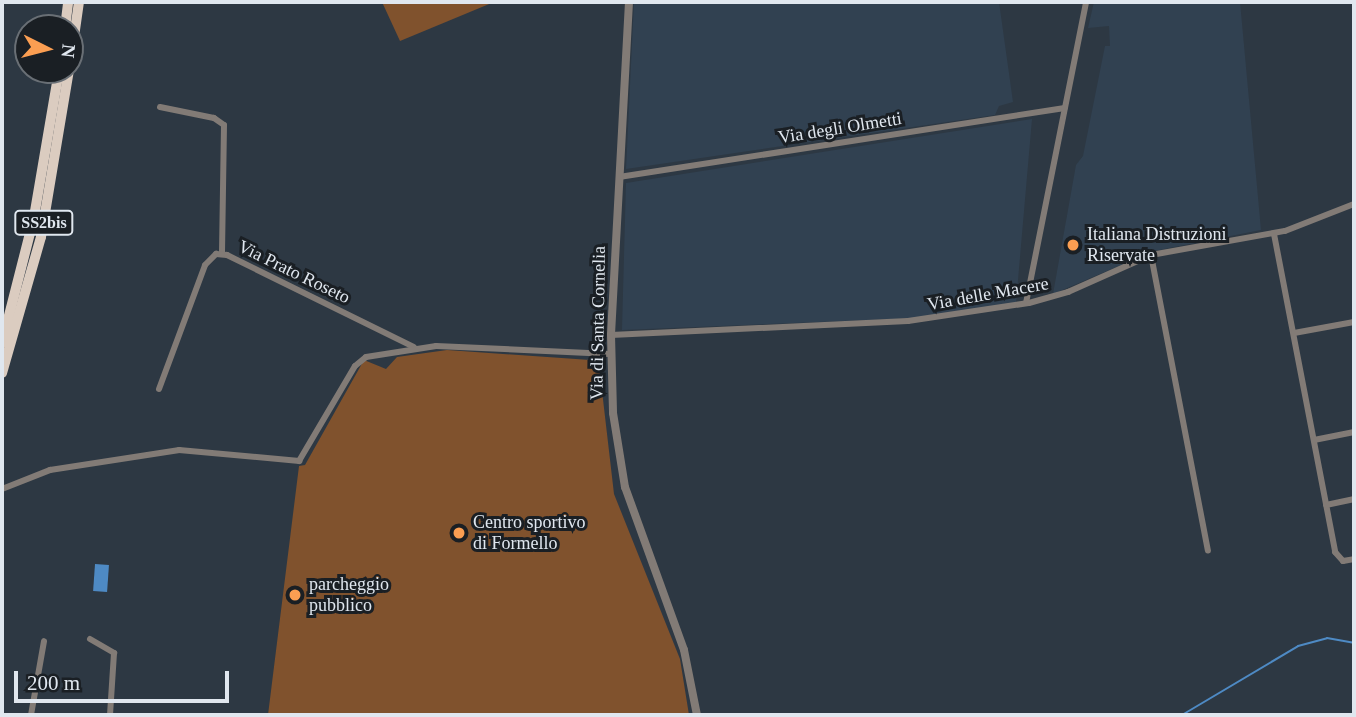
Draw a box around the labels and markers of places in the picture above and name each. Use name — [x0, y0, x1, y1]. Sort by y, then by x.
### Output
place label: Italiana Distruzioni Riservate — [1087, 224, 1226, 266]
marker: Italiana Distruzioni Riservate — [1065, 237, 1081, 253]
place label: Centro sportivo di Formello — [473, 512, 585, 554]
marker: Centro sportivo di Formello — [451, 525, 467, 541]
place label: parcheggio pubblico — [309, 574, 389, 616]
marker: parcheggio pubblico — [287, 587, 303, 603]

